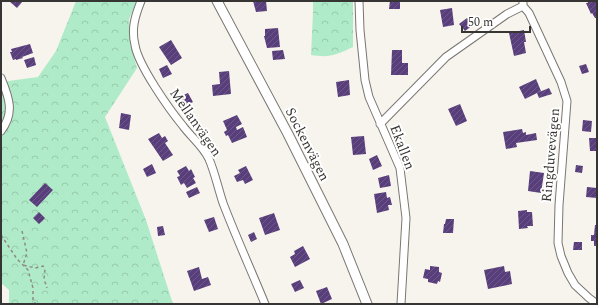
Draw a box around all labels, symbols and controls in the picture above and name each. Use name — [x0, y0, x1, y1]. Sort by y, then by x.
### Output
scale bar — [462, 8, 530, 34]
text: 50 m — [468, 13, 493, 32]
street label: Mellanvägen — [164, 84, 227, 161]
street label: Sockenvägen — [280, 104, 335, 185]
street label: Ringduvevägen — [536, 107, 565, 203]
street label: Ekallen — [384, 122, 421, 173]

